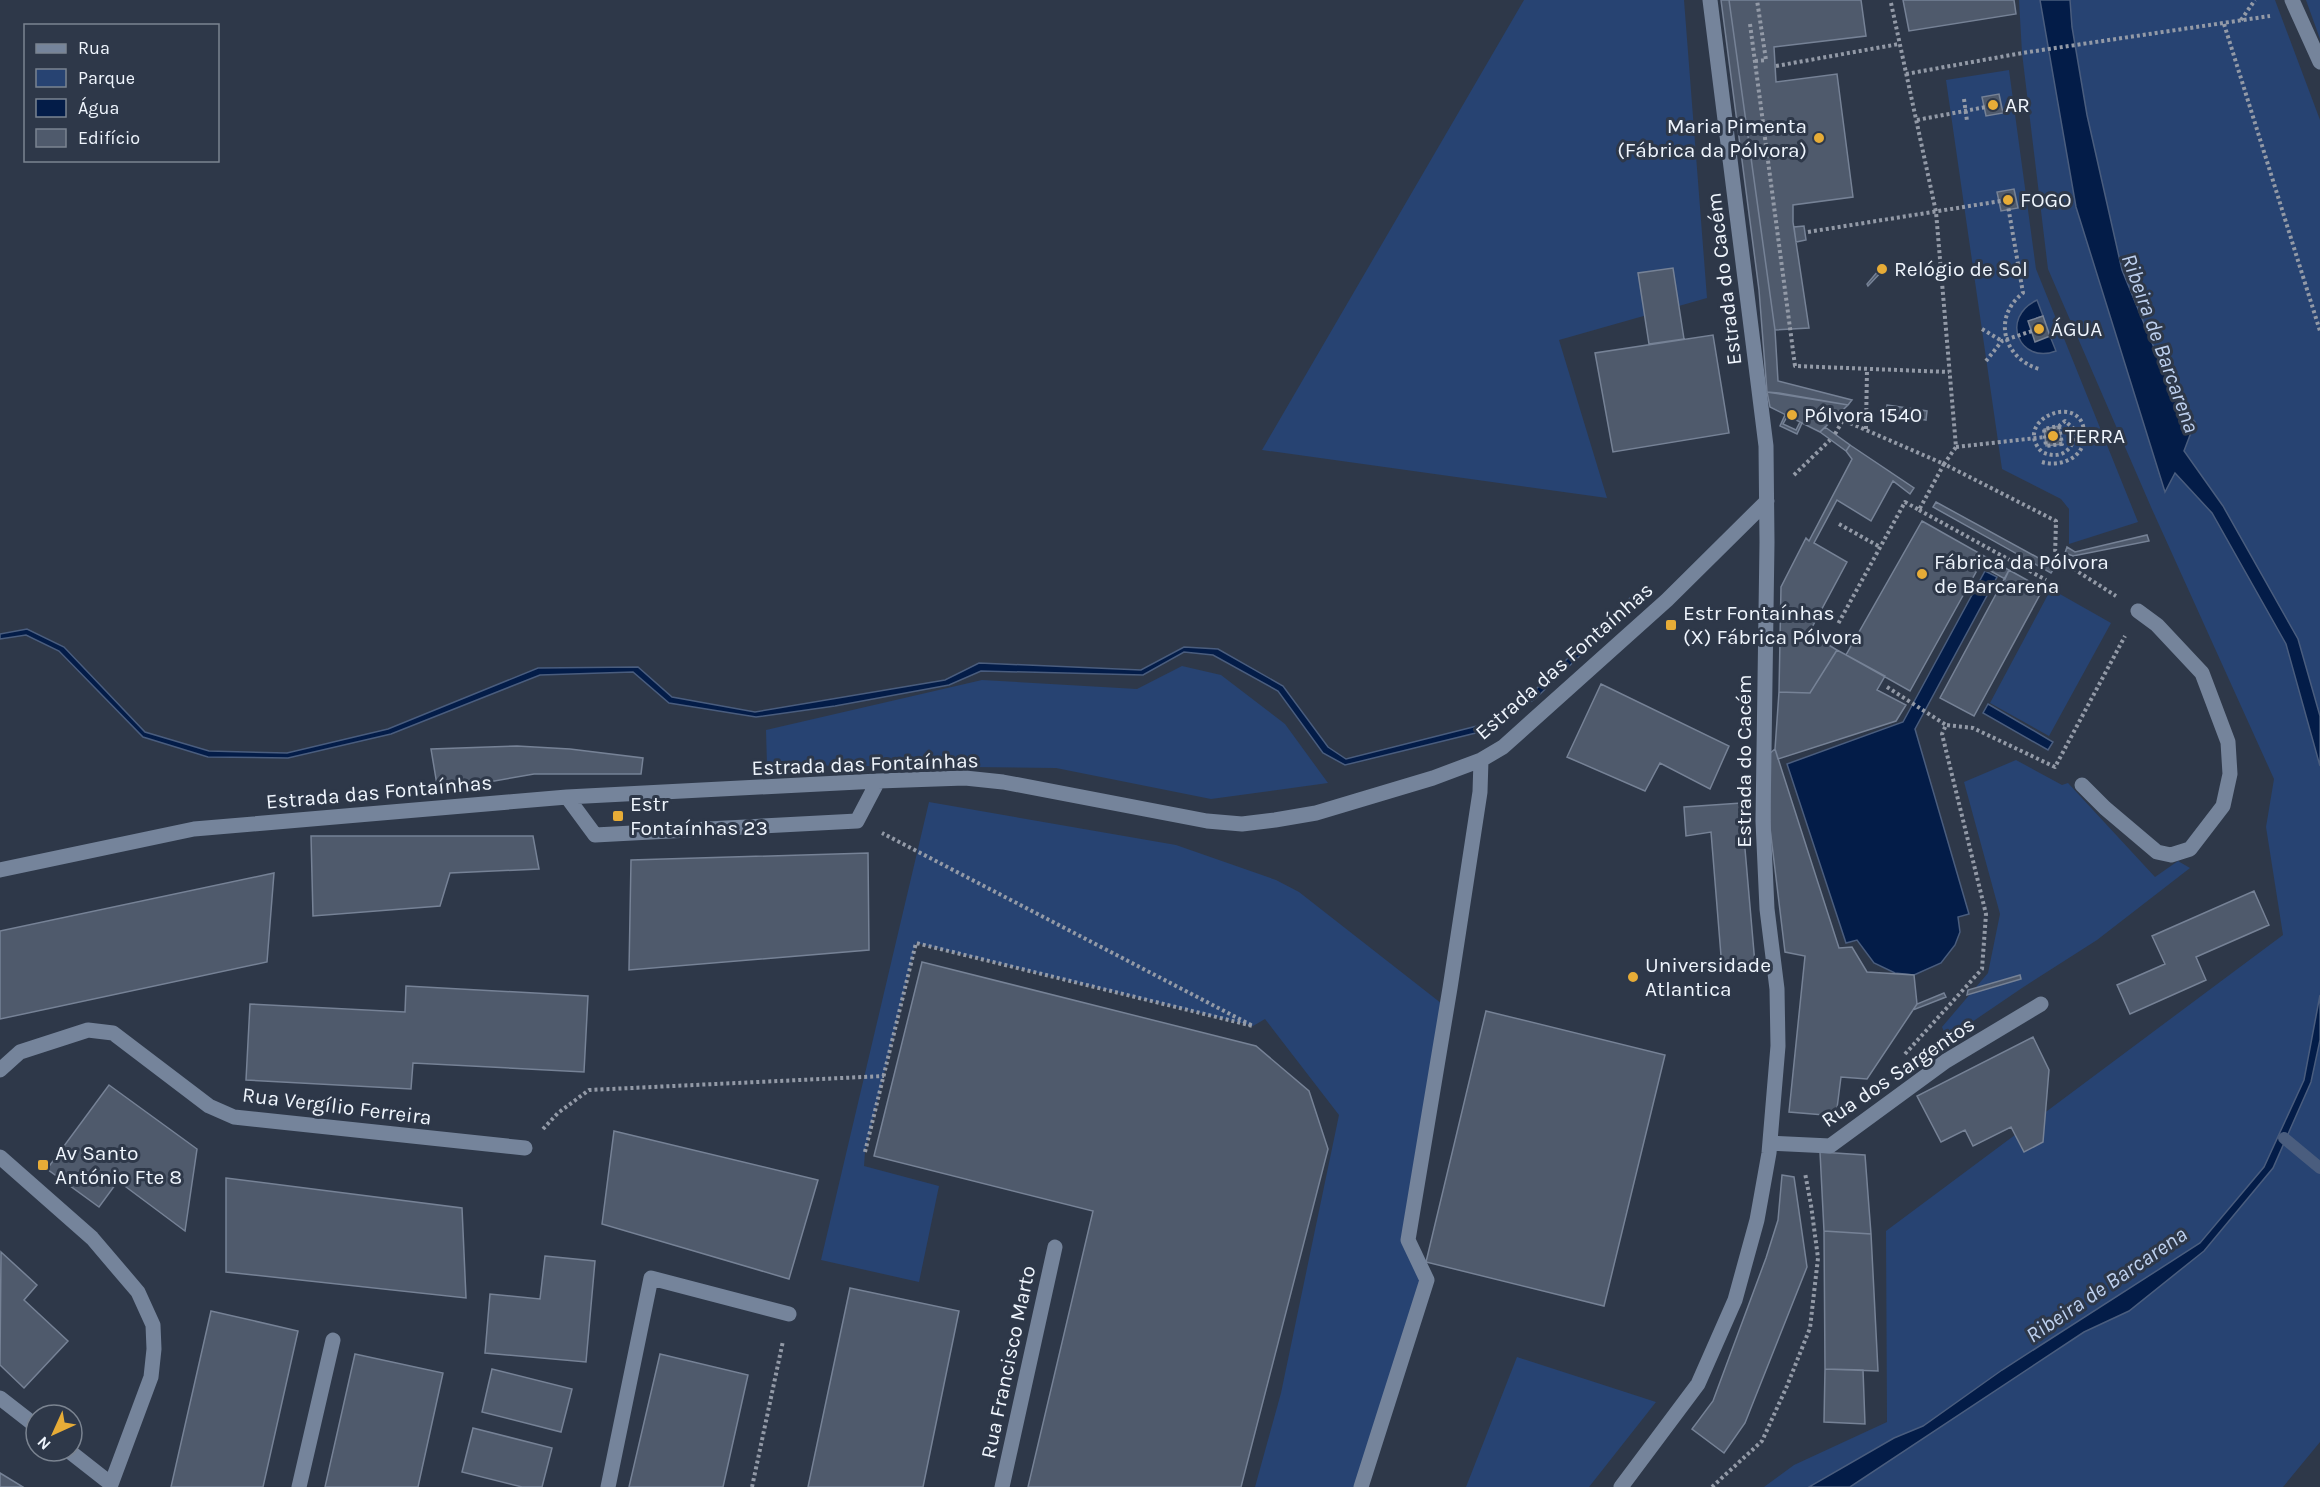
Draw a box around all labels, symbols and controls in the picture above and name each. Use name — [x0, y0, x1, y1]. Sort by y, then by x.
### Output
legend — [24, 24, 219, 162]
text: Rua — [78, 37, 110, 59]
text: Parque — [78, 67, 135, 89]
place label: AR — [2005, 93, 2030, 117]
text: Água — [78, 96, 119, 119]
marker: AR — [1986, 98, 2000, 112]
place label: Maria Pimenta (Fábrica da Pólvora) — [1617, 114, 1807, 162]
text: Edifício — [78, 127, 140, 149]
marker: Maria Pimenta (Fábrica da Pólvora) — [1812, 131, 1826, 145]
place label: FOGO — [2020, 188, 2072, 212]
street label: Estrada do Cacém — [1702, 191, 1746, 367]
marker: FOGO — [2001, 193, 2015, 207]
water label: Ribeira de Barcarena — [2116, 250, 2205, 436]
place label: Relógio de Sol — [1894, 257, 2028, 281]
marker: Relógio de Sol — [1875, 262, 1889, 276]
place label: ÁGUA — [2051, 317, 2102, 341]
marker: ÁGUA — [2032, 322, 2046, 336]
place label: Pólvora 1540 — [1804, 403, 1922, 427]
marker: Pólvora 1540 — [1785, 408, 1799, 422]
place label: TERRA — [2065, 424, 2125, 448]
marker: TERRA — [2046, 429, 2060, 443]
place label: Fábrica da Pólvora de Barcarena — [1934, 550, 2109, 598]
marker: Fábrica da Pólvora de Barcarena — [1915, 567, 1929, 581]
street label: Estrada das Fontaínhas — [1470, 577, 1658, 745]
place label: Estr Fontaínhas (X) Fábrica Pólvora — [1683, 601, 1862, 649]
marker: Estr Fontaínhas (X) Fábrica Pólvora — [1664, 618, 1678, 632]
street label: Estrada do Cacém — [1732, 674, 1756, 848]
street label: Estrada das Fontaínhas — [751, 748, 979, 780]
street label: Estrada das Fontaínhas — [265, 770, 493, 814]
place label: Estr Fontaínhas 23 — [630, 792, 768, 840]
marker: Estr Fontaínhas 23 — [611, 809, 625, 823]
place label: Universidade Atlantica — [1645, 953, 1771, 1001]
marker: Universidade Atlantica — [1626, 970, 1640, 984]
street label: Rua dos Sargentos — [1817, 1012, 1979, 1132]
street label: Rua Vergílio Ferreira — [241, 1082, 433, 1130]
place label: Av Santo António Fte 8 — [55, 1141, 182, 1189]
marker: Av Santo António Fte 8 — [36, 1158, 50, 1172]
water label: Ribeira de Barcarena — [2021, 1221, 2192, 1348]
street label: Rua Francisco Marto — [976, 1263, 1040, 1461]
north arrow — [24, 1403, 84, 1463]
text: N — [33, 1432, 55, 1454]

